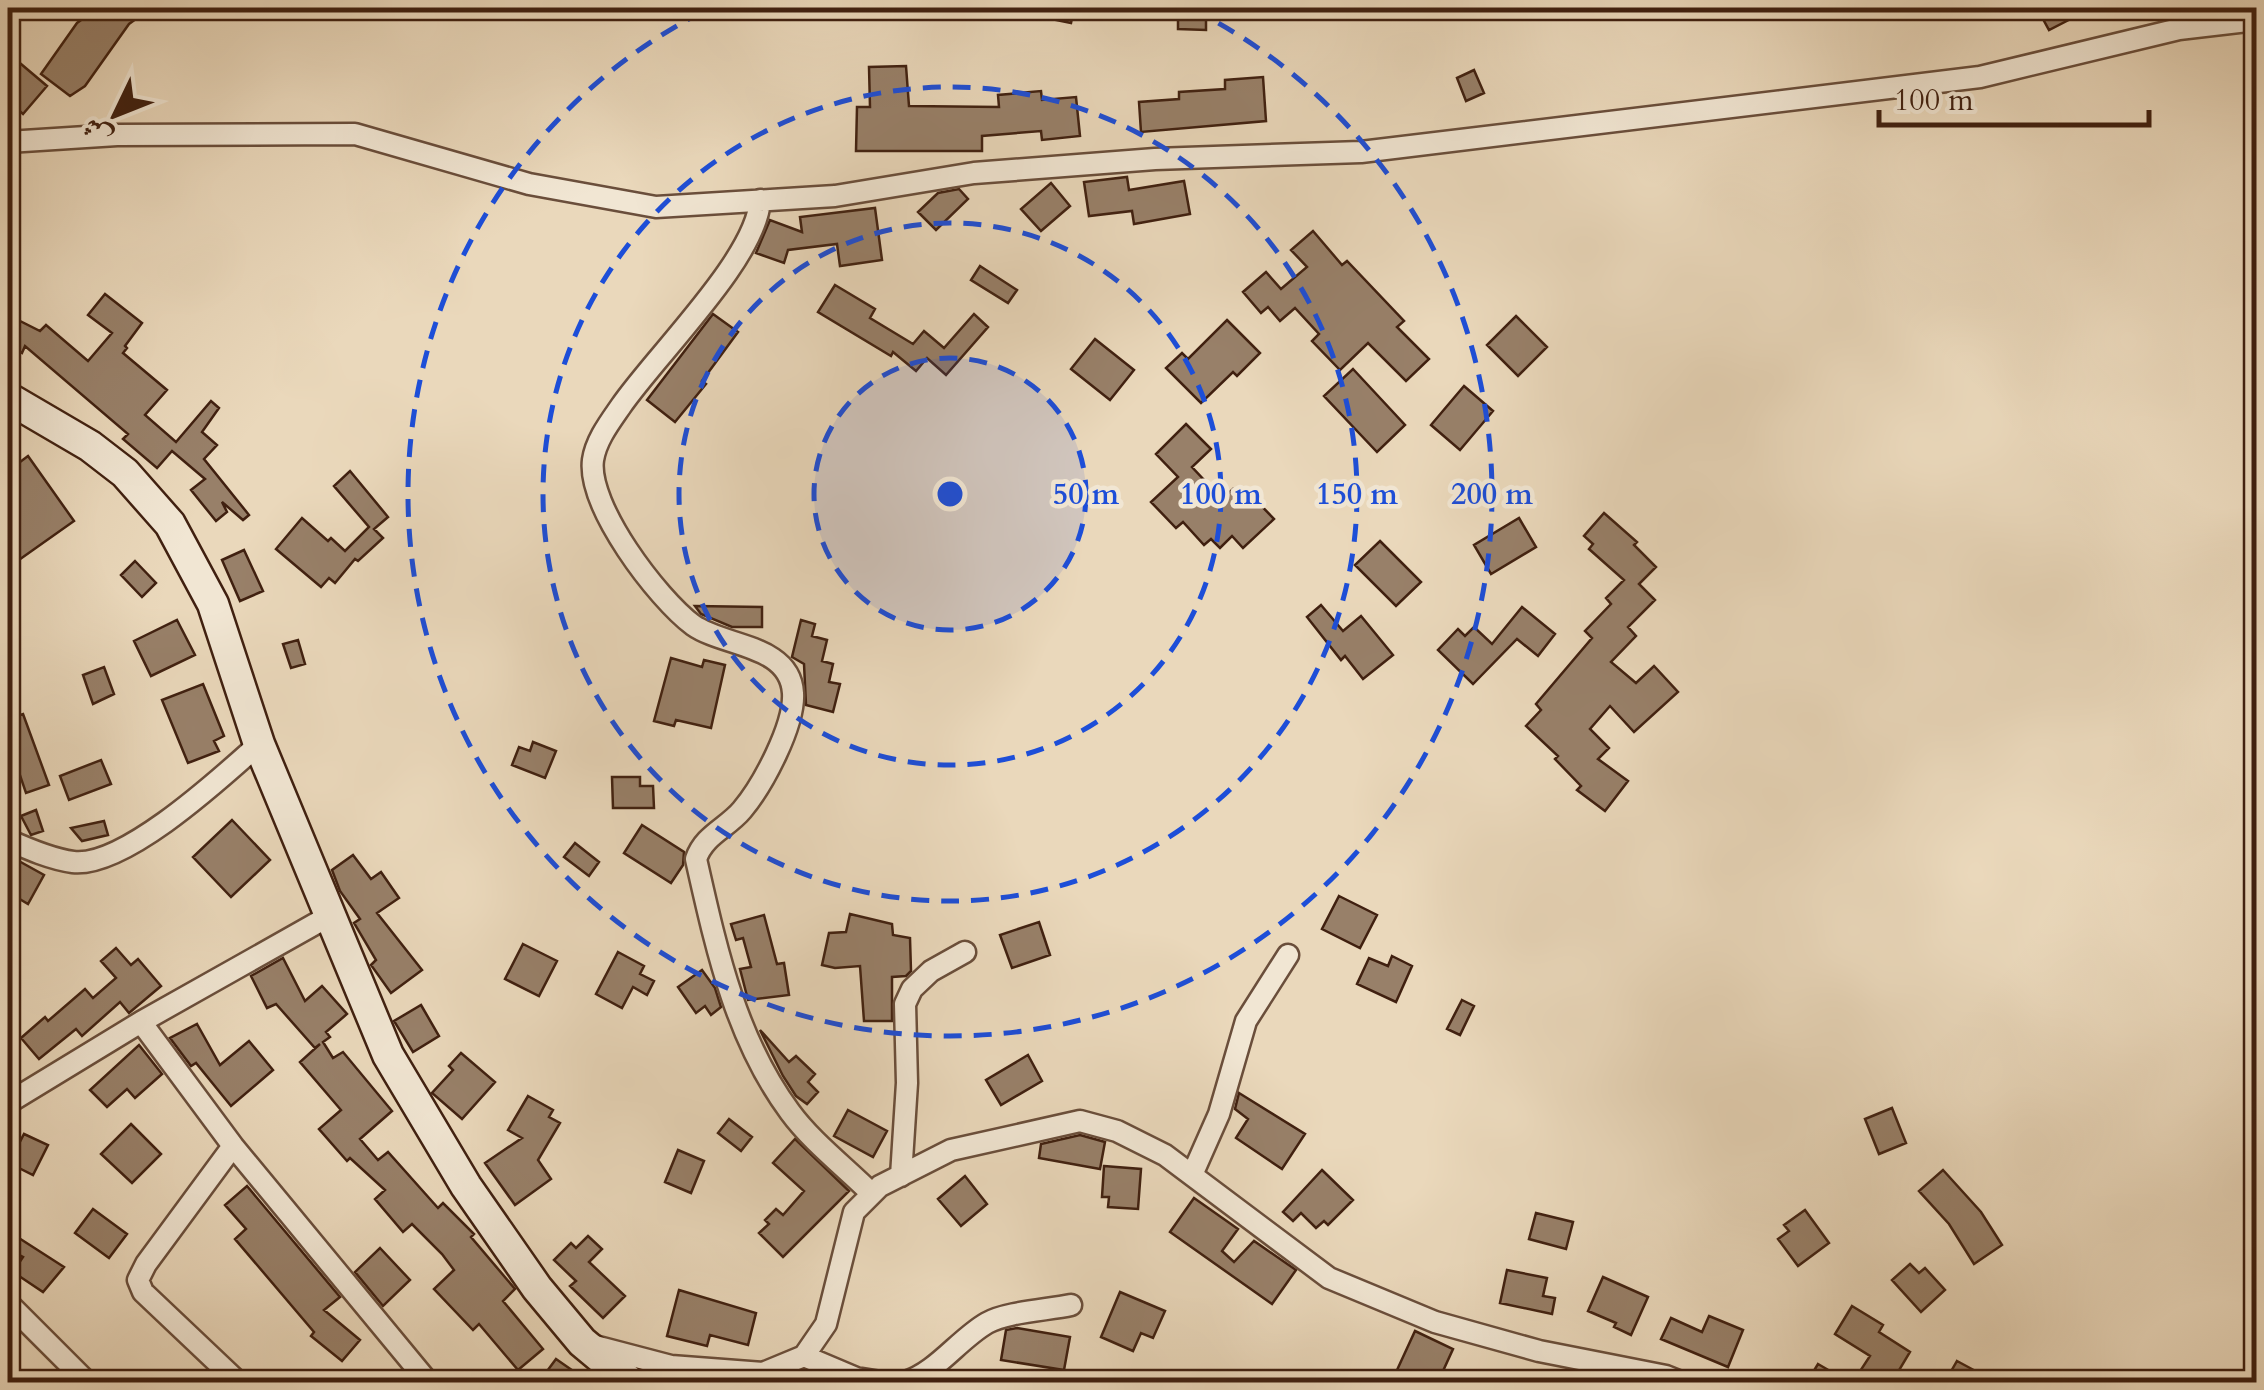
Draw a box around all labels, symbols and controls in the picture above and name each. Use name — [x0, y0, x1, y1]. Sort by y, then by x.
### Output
north arrow — [65, 65, 165, 165]
scale bar — [1879, 65, 2149, 127]
text: 100 m — [1894, 80, 1974, 121]
text: ش — [74, 108, 121, 154]
text: 50 m — [1053, 474, 1120, 515]
text: 100 m — [1180, 474, 1262, 515]
text: 150 m — [1316, 474, 1398, 515]
text: 200 m — [1451, 474, 1533, 515]
centre of rings — [932, 476, 968, 512]

